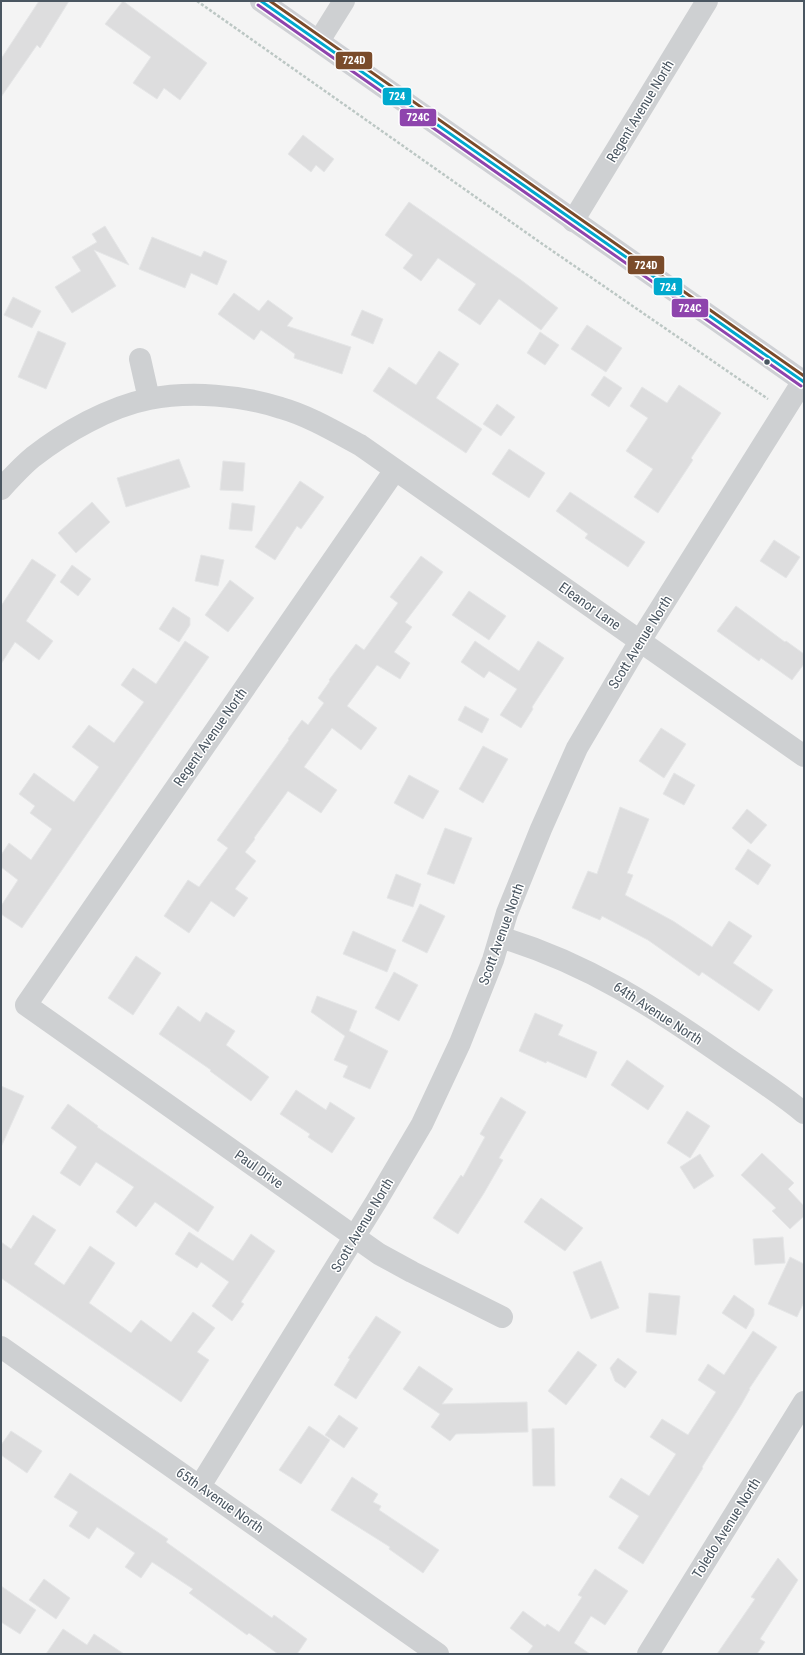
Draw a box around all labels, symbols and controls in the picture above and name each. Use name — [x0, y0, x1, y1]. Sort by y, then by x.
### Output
line badge: 724D — [335, 51, 373, 70]
text: 724D — [343, 54, 365, 67]
street label: Regent Avenue North — [603, 57, 677, 165]
line badge: 724 — [382, 87, 412, 106]
text: 724 — [389, 90, 406, 103]
line badge: 724C — [399, 108, 437, 127]
text: 724C — [407, 111, 429, 124]
line badge: 724D — [627, 255, 665, 275]
text: 724D — [635, 259, 657, 272]
line badge: 724 — [653, 277, 683, 296]
text: 724 — [660, 281, 677, 294]
line badge: 724C — [671, 298, 709, 318]
text: 724C — [679, 302, 701, 315]
unlabelled marker — [762, 357, 772, 367]
street label: Eleanor Lane — [556, 579, 624, 633]
street label: Scott Avenue North — [605, 592, 675, 692]
street label: Regent Avenue North — [170, 685, 250, 789]
street label: Scott Avenue North — [475, 881, 527, 987]
street label: 64th Avenue North — [611, 978, 705, 1048]
street label: Paul Drive — [232, 1147, 287, 1192]
street label: Scott Avenue North — [328, 1175, 396, 1275]
street label: 65th Avenue North — [173, 1464, 267, 1536]
street label: Toledo Avenue North — [689, 1475, 763, 1581]

